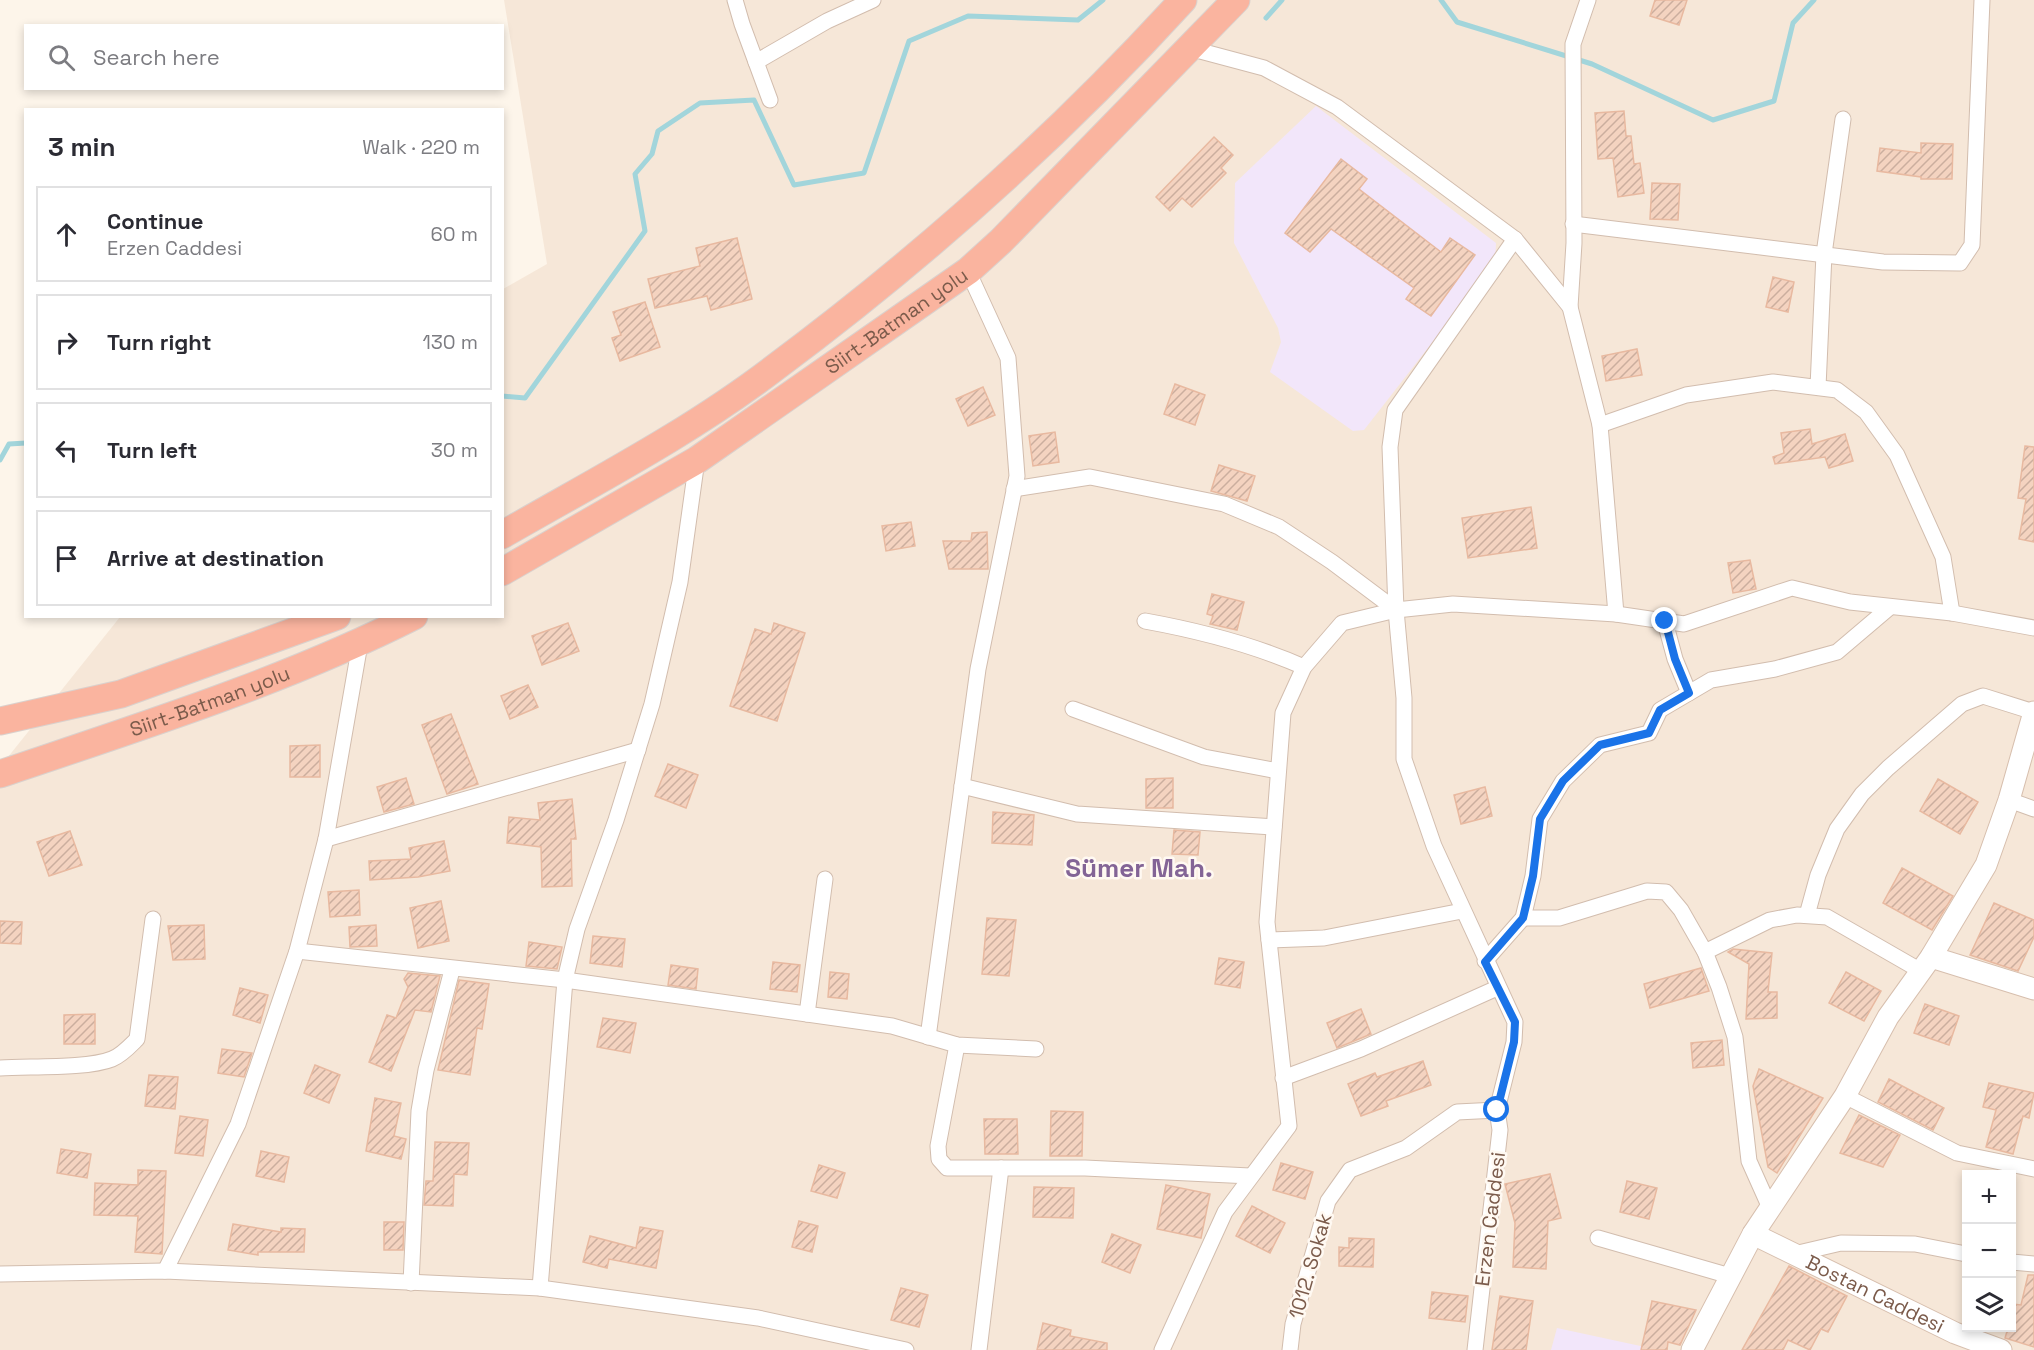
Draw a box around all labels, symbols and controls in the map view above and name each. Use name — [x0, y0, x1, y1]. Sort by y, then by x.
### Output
search box — [24, 24, 504, 90]
icon: search — [45, 41, 78, 74]
text: Search here — [93, 43, 220, 71]
text: 3 min — [48, 130, 116, 164]
text: Walk · 220 m — [362, 134, 480, 160]
text: Continue — [107, 207, 203, 235]
icon: ahead — [50, 218, 83, 251]
text: 60 m — [431, 221, 478, 247]
text: Erzen Caddesi — [107, 235, 242, 261]
street label: Siirt-Batman yolu — [820, 262, 973, 380]
icon: right — [50, 326, 83, 359]
text: Turn right — [107, 328, 212, 356]
text: 130 m — [422, 329, 478, 355]
icon: left — [50, 434, 83, 467]
text: Turn left — [107, 436, 197, 464]
text: 30 m — [431, 437, 478, 463]
icon: arrive — [50, 542, 83, 575]
text: Arrive at destination — [107, 544, 324, 572]
route end — [1651, 607, 1677, 633]
street label: Siirt-Batman yolu — [126, 660, 294, 742]
district label: Sümer Mah. — [1065, 851, 1213, 885]
route start — [1483, 1096, 1509, 1122]
street label: Erzen Caddesi — [1469, 1150, 1511, 1288]
map controls — [1962, 1170, 2016, 1332]
button: + — [1962, 1170, 2016, 1224]
street label: 1012. Sokak — [1283, 1210, 1338, 1322]
button: − — [1962, 1224, 2016, 1278]
street label: Bostan Caddesi — [1802, 1249, 1949, 1339]
button: layers — [1962, 1278, 2016, 1332]

